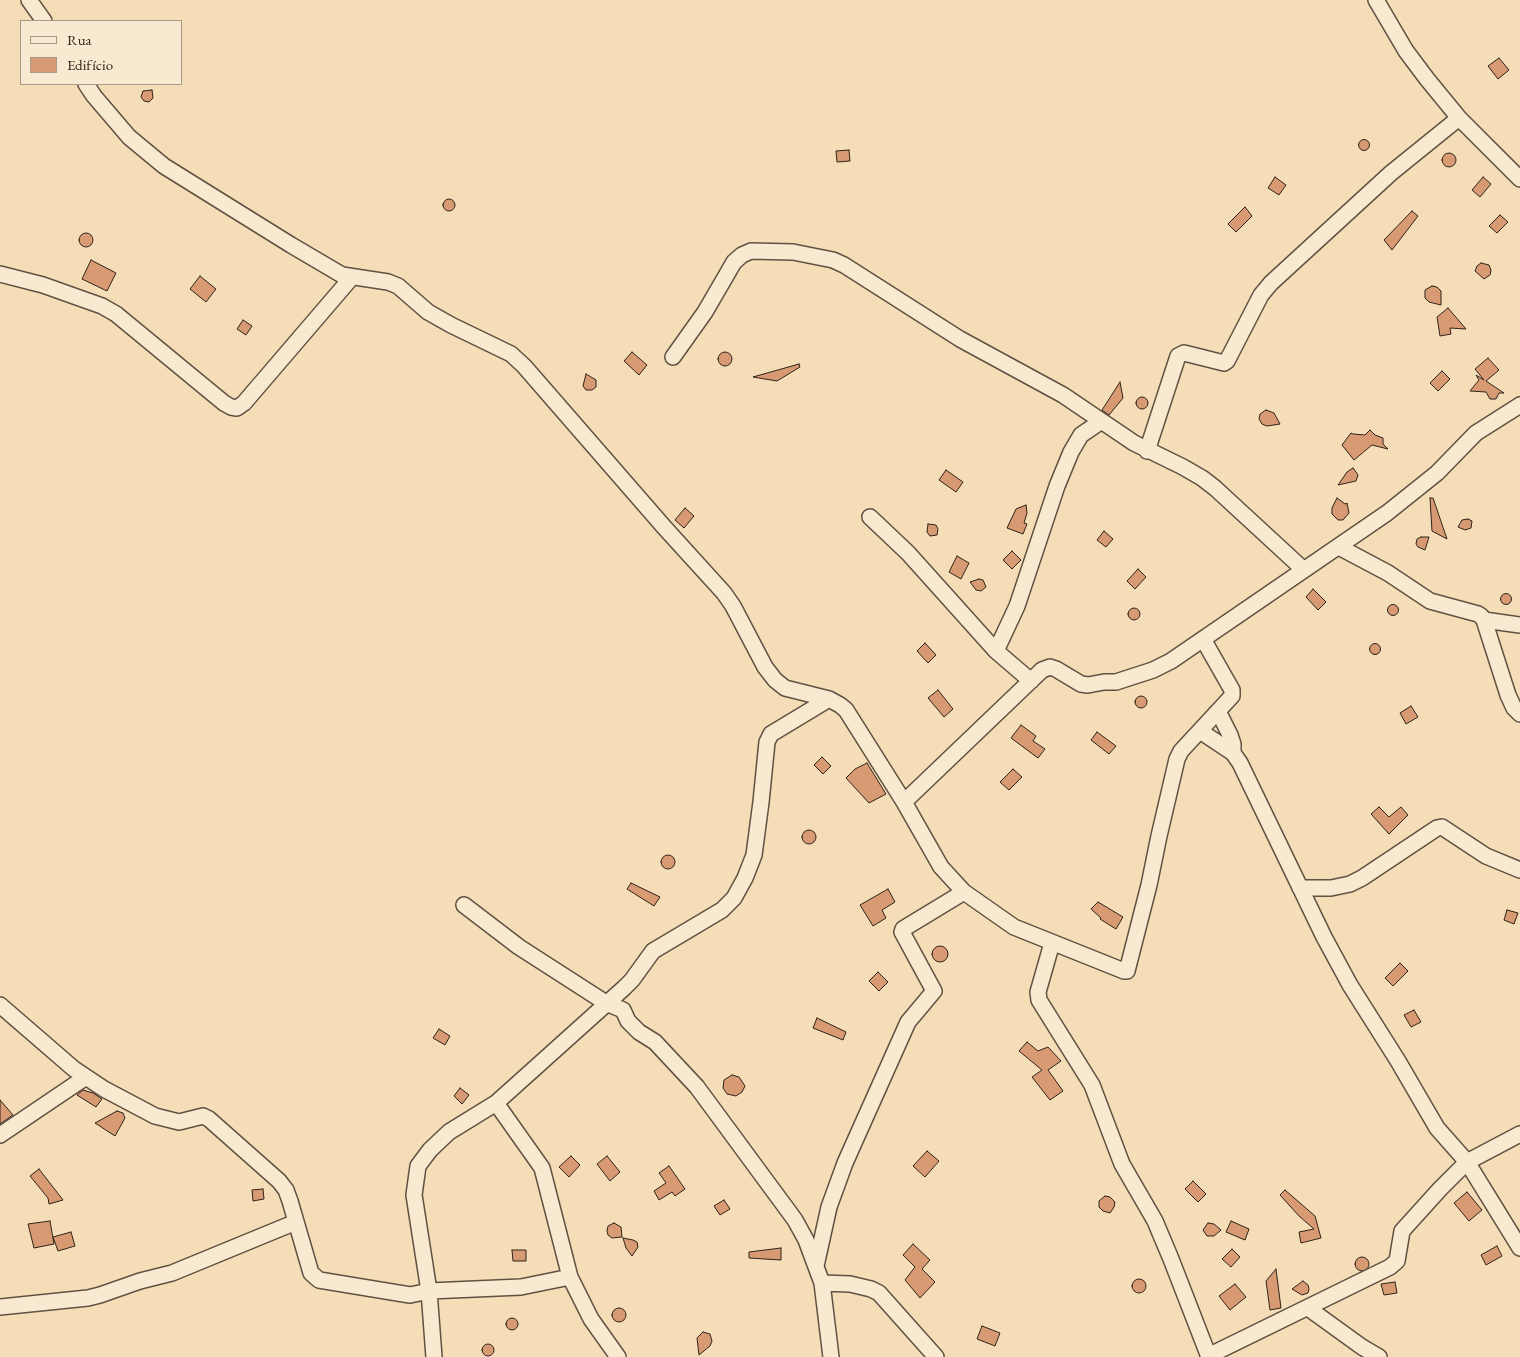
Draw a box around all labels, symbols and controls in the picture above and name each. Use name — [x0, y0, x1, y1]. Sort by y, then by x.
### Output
legend — [20, 20, 182, 85]
text: Rua — [67, 30, 92, 49]
text: Edifício — [67, 55, 113, 74]

